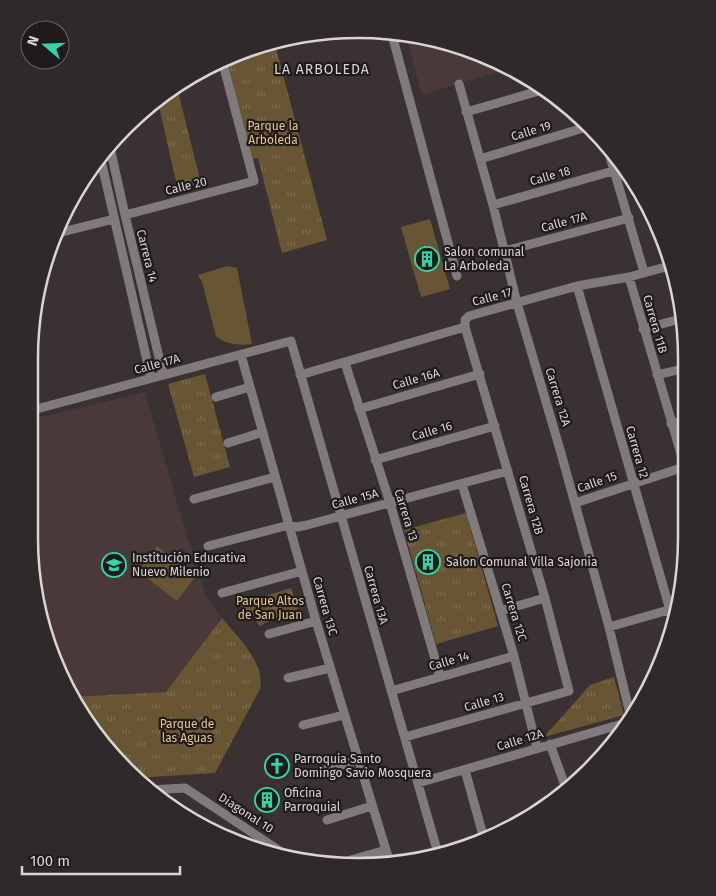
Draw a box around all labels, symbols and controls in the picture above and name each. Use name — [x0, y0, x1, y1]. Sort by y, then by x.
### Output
north arrow — [20, 20, 70, 70]
text: N — [24, 34, 43, 48]
district label: LA ARBOLEDA — [274, 61, 370, 78]
street label: Calle 19 — [509, 118, 553, 144]
park label: Parque la Arboleda — [248, 119, 298, 147]
street label: Calle 18 — [528, 163, 572, 188]
street label: Calle 20 — [164, 174, 209, 198]
street label: Calle 17A — [540, 209, 589, 235]
street label: Carrera 14 — [134, 228, 160, 285]
place label: Salon comunal La Arboleda — [444, 245, 525, 273]
building icon: Salon comunal La Arboleda — [414, 246, 440, 272]
street label: Calle 17 — [471, 285, 513, 309]
street label: Carrera 11B — [640, 293, 670, 355]
street label: Calle 17A — [133, 351, 182, 377]
street label: Calle 16A — [391, 366, 441, 392]
street label: Carrera 12A — [542, 366, 574, 428]
street label: Calle 16 — [410, 419, 454, 443]
street label: Carrera 12 — [623, 424, 651, 480]
street label: Calle 15 — [575, 469, 619, 495]
street label: Carrera 12B — [516, 474, 546, 536]
street label: Calle 15A — [330, 486, 380, 512]
street label: Carrera 13 — [391, 487, 421, 543]
building icon: Salon Comunal Villa Sajonia — [415, 549, 441, 575]
place label: Institución Educativa Nuevo Milenio — [132, 551, 246, 579]
school or university icon: Institución Educativa Nuevo Milenio — [101, 552, 127, 578]
place label: Salon Comunal Villa Sajonia — [446, 555, 598, 569]
street label: Carrera 13A — [361, 564, 391, 626]
street label: Carrera 13C — [310, 575, 340, 637]
street label: Carrera 12C — [499, 581, 530, 643]
park label: Parque Altos de San Juan — [236, 594, 304, 622]
street label: Calle 14 — [427, 648, 471, 673]
street label: Calle 13 — [462, 690, 506, 714]
park label: Parque de las Aguas — [160, 717, 214, 745]
street label: Calle 12A — [495, 726, 545, 754]
place label: Parroquia Santo Domingo Savio Mosquera — [294, 752, 431, 780]
church icon: Parroquia Santo Domingo Savio Mosquera — [264, 753, 290, 779]
place label: Oficina Parroquial — [284, 786, 341, 814]
building icon: Oficina Parroquial — [254, 787, 280, 813]
street label: Diagonal 10 — [216, 790, 276, 836]
scale bar — [22, 844, 180, 876]
text: 100 m — [30, 852, 70, 870]

